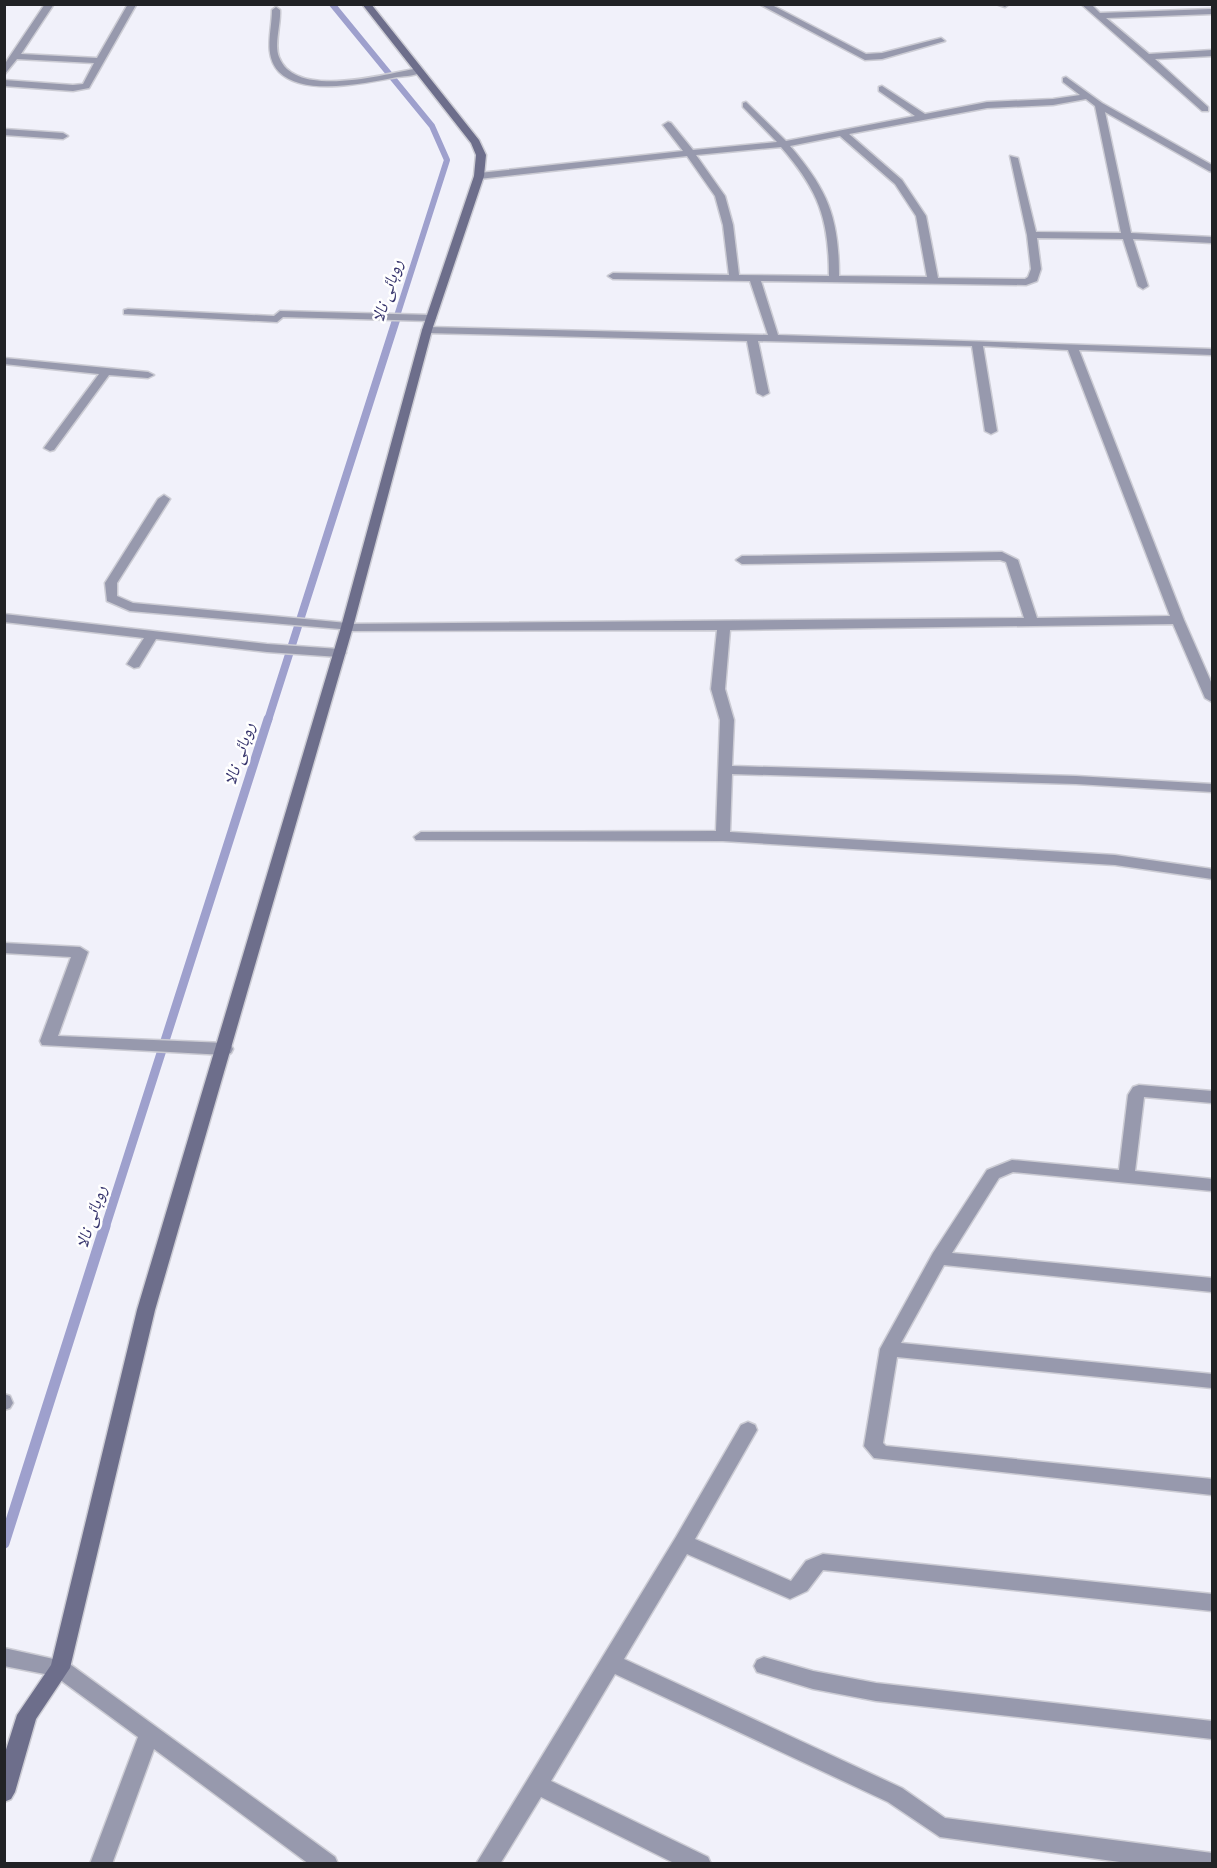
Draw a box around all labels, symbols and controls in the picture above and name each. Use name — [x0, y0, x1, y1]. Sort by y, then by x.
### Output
water label: روہائی نالا — [366, 257, 408, 325]
water label: روہائی نالا — [218, 720, 260, 788]
water label: روہائی نالا — [70, 1183, 112, 1251]

